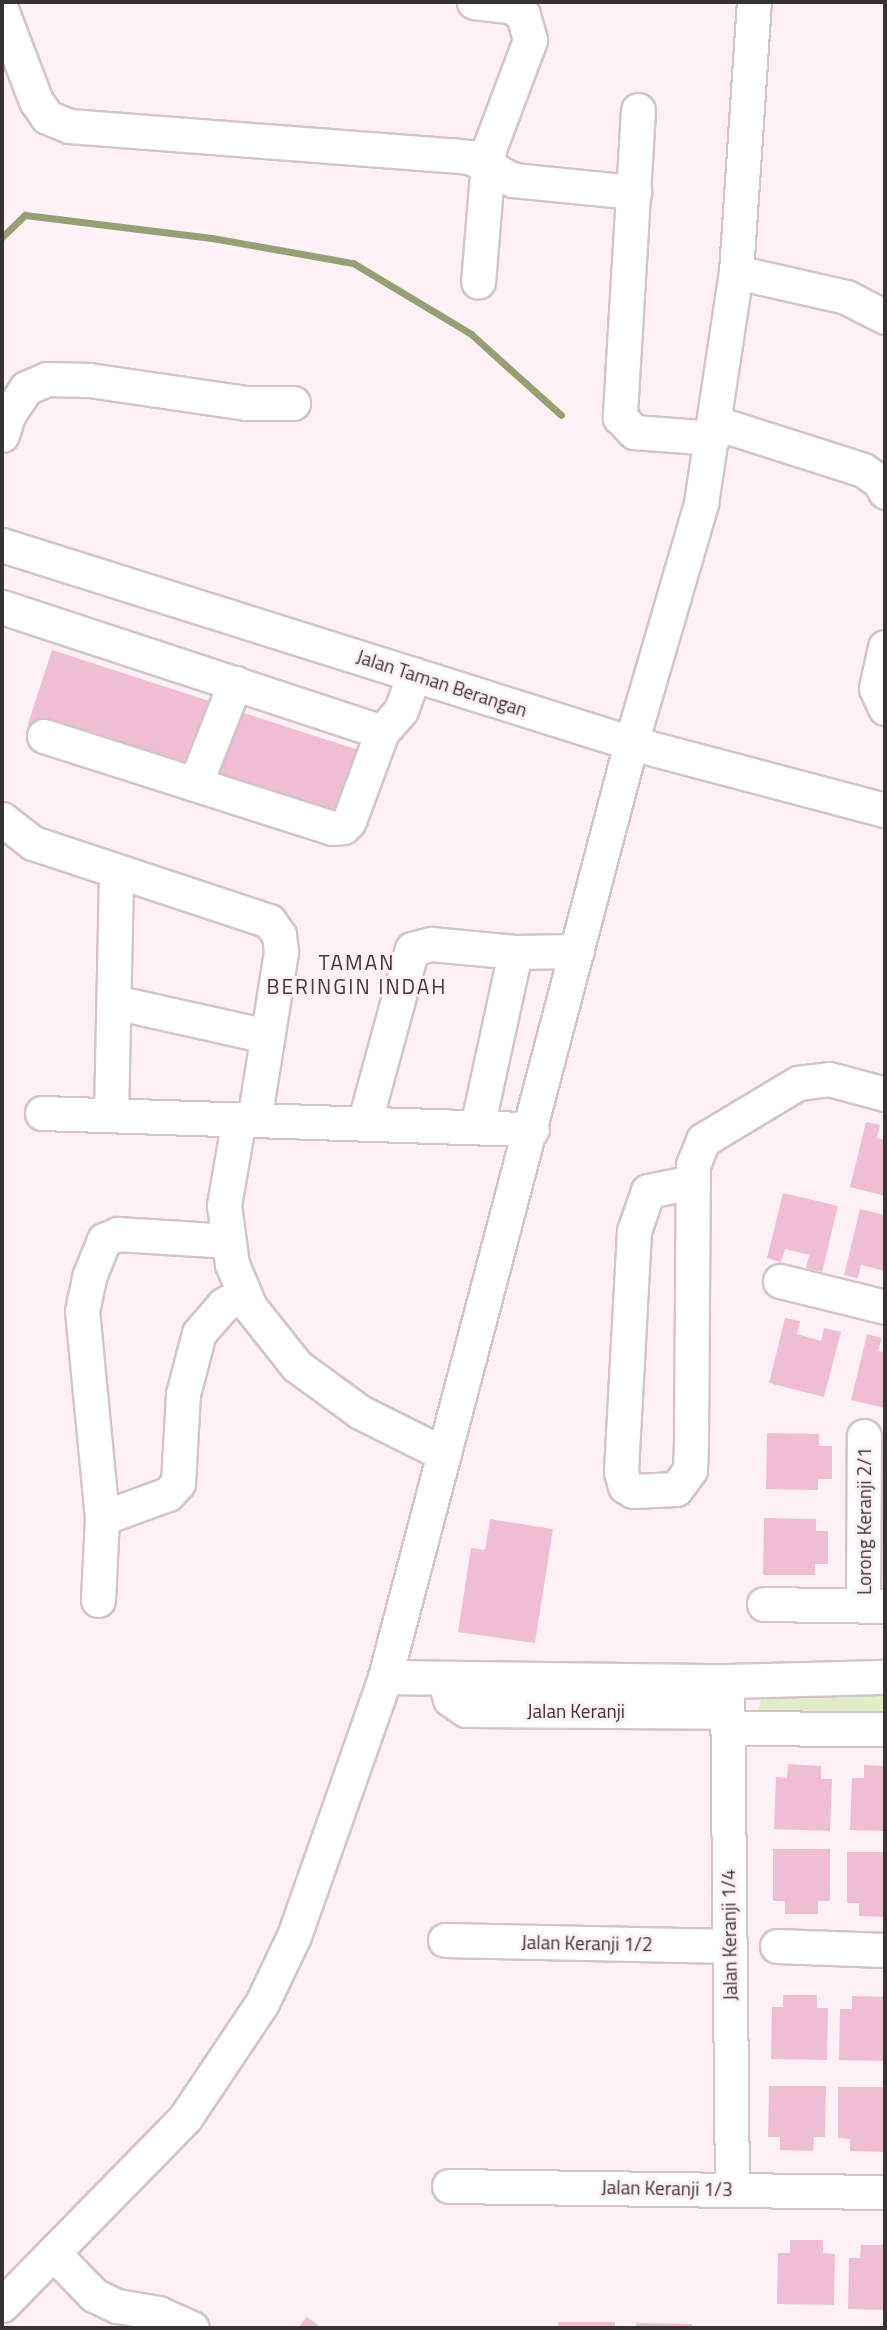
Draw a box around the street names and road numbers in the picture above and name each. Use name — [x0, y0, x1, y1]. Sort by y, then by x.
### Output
street label: Jalan Taman Berangan — [354, 645, 530, 721]
street label: Lorong Keranji 2/1 — [853, 1447, 875, 1595]
street label: Jalan Keranji — [527, 1700, 625, 1722]
street label: Jalan Keranji 1/4 — [716, 1869, 742, 2001]
street label: Jalan Keranji 1/2 — [521, 1930, 653, 1956]
street label: Jalan Keranji 1/3 — [601, 2175, 733, 2201]

